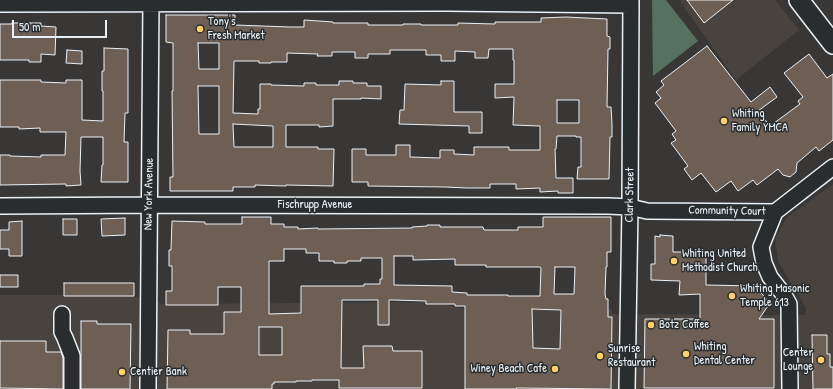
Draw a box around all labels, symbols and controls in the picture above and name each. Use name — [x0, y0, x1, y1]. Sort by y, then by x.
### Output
scale bar — [14, 12, 109, 38]
place label: Tony's Fresh Market — [208, 15, 265, 43]
text: 50 m — [19, 18, 40, 35]
marker: Tony's Fresh Market — [195, 24, 205, 34]
place label: Whiting Family YMCA — [732, 107, 788, 135]
marker: Whiting Family YMCA — [719, 116, 729, 126]
street label: New York Avenue — [141, 158, 157, 230]
street label: Clark Street — [622, 167, 638, 223]
street label: Fischrupp Avenue — [278, 198, 352, 212]
street label: Community Court — [688, 203, 766, 219]
place label: Whiting United Methodist Church — [682, 247, 758, 275]
marker: Whiting United Methodist Church — [669, 256, 679, 266]
place label: Whiting Masonic Temple 613 — [740, 282, 810, 310]
marker: Whiting Masonic Temple 613 — [727, 291, 737, 301]
place label: Botz Coffee — [659, 318, 709, 332]
marker: Botz Coffee — [646, 320, 656, 330]
place label: Whiting Dental Center — [694, 340, 755, 368]
place label: Sunrise Restaurant — [608, 342, 655, 370]
place label: Center Lounge — [783, 346, 813, 374]
marker: Whiting Dental Center — [681, 349, 691, 359]
marker: Sunrise Restaurant — [595, 351, 605, 361]
marker: Center Lounge — [816, 355, 826, 365]
place label: Winey Beach Cafe — [471, 362, 547, 376]
marker: Winey Beach Cafe — [550, 364, 560, 374]
place label: Centier Bank — [130, 365, 187, 379]
marker: Centier Bank — [117, 367, 127, 377]

